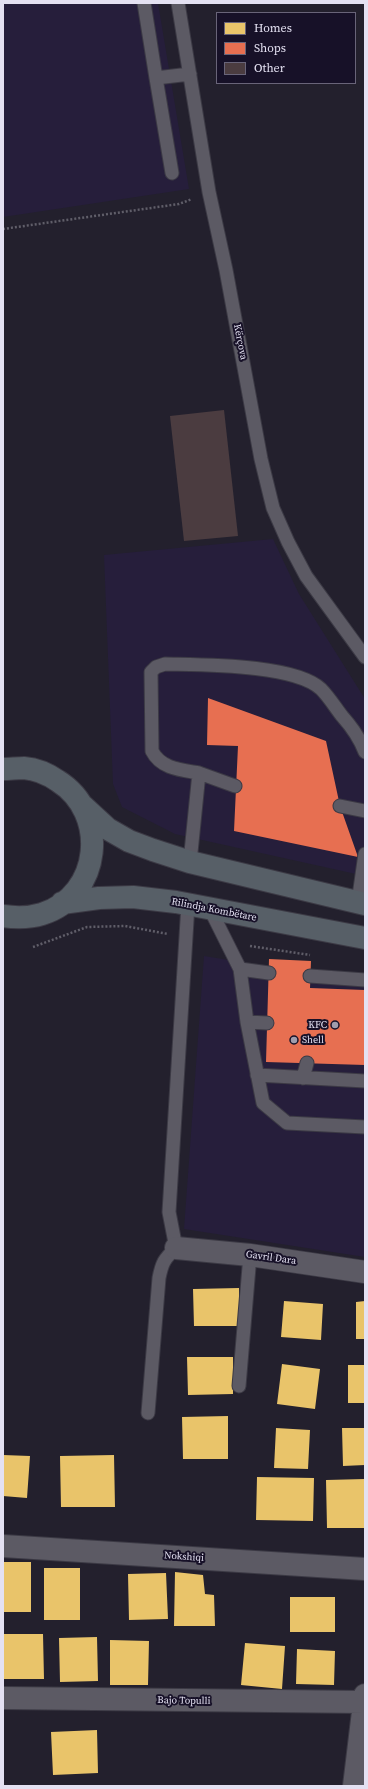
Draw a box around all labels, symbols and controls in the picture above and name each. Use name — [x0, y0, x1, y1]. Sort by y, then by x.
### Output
legend — [216, 12, 356, 84]
text: Homes — [254, 20, 292, 36]
text: Shops — [254, 40, 286, 56]
text: Other — [254, 60, 285, 76]
street label: Kërçova — [231, 323, 249, 361]
street label: Rilindja Kombëtare — [170, 896, 258, 924]
place label: KFC — [308, 1019, 327, 1031]
marker: KFC — [330, 1020, 340, 1030]
place label: Shell — [302, 1034, 324, 1046]
marker: Shell — [289, 1035, 299, 1045]
street label: Gavril Dara — [245, 1249, 297, 1267]
street label: Nokshiqi — [164, 1550, 204, 1564]
street label: Bajo Topulli — [157, 1695, 211, 1707]

